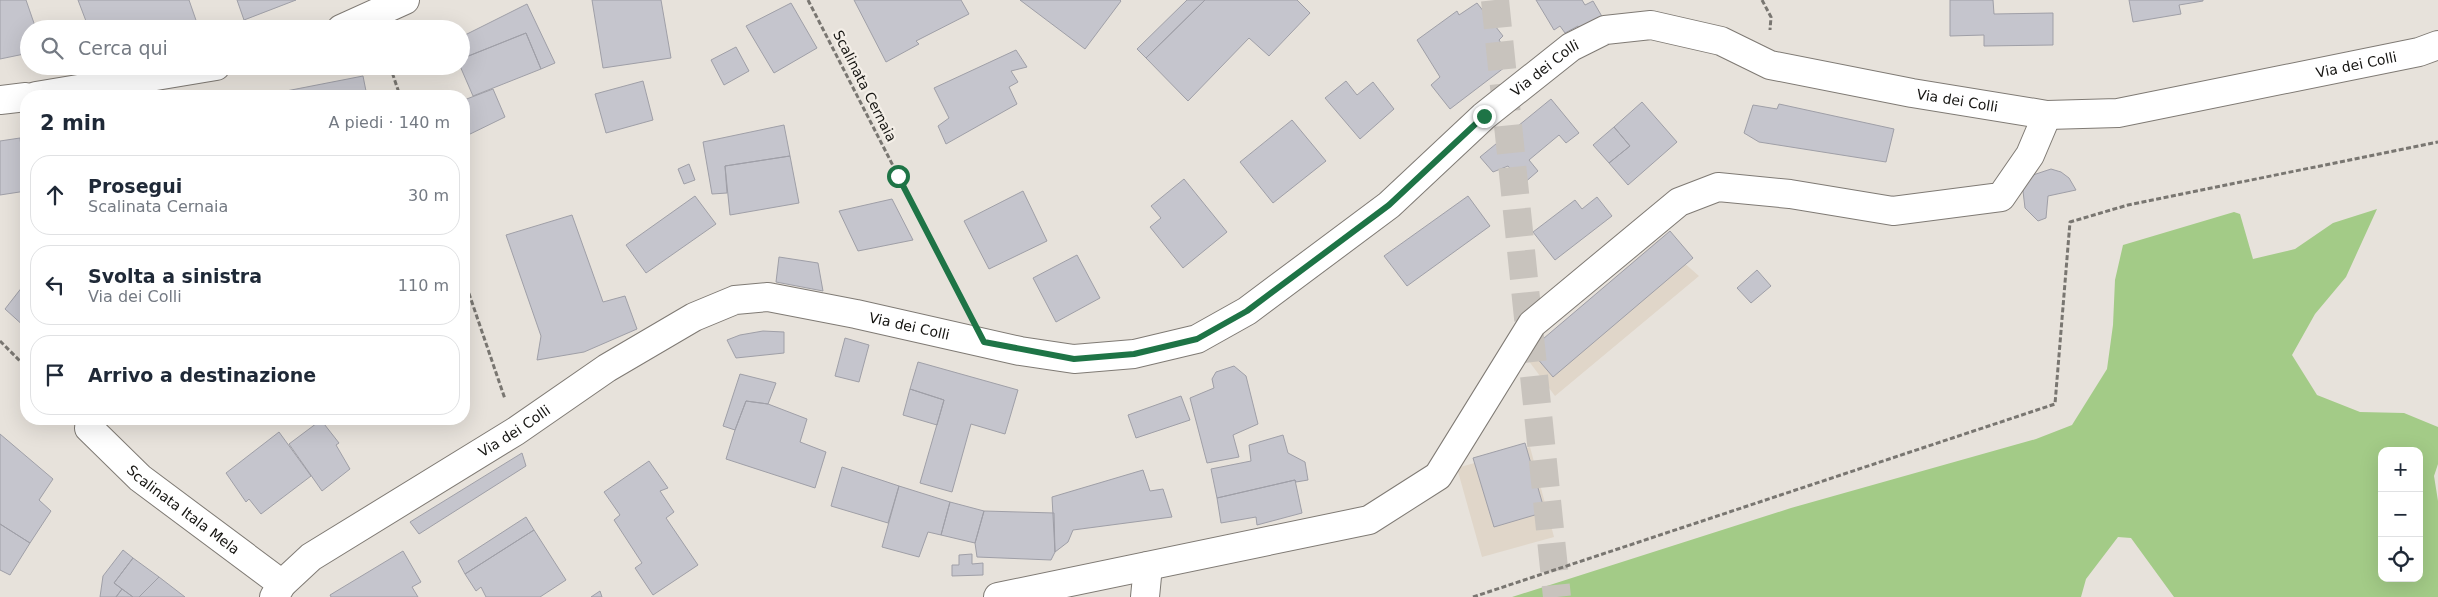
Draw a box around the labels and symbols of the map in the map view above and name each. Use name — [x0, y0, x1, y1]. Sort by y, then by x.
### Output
street label: Scalinata Cernaia — [830, 28, 900, 144]
street label: Via dei Colli — [1508, 37, 1581, 100]
street label: Via dei Colli — [2315, 49, 2398, 81]
street label: Via dei Colli — [1916, 86, 1999, 115]
route end — [1473, 105, 1496, 128]
route start — [887, 165, 910, 188]
street label: Via dei Colli — [868, 309, 951, 343]
street label: Via dei Colli — [476, 402, 553, 460]
street label: Scalinata Itala Mela — [124, 462, 243, 558]

